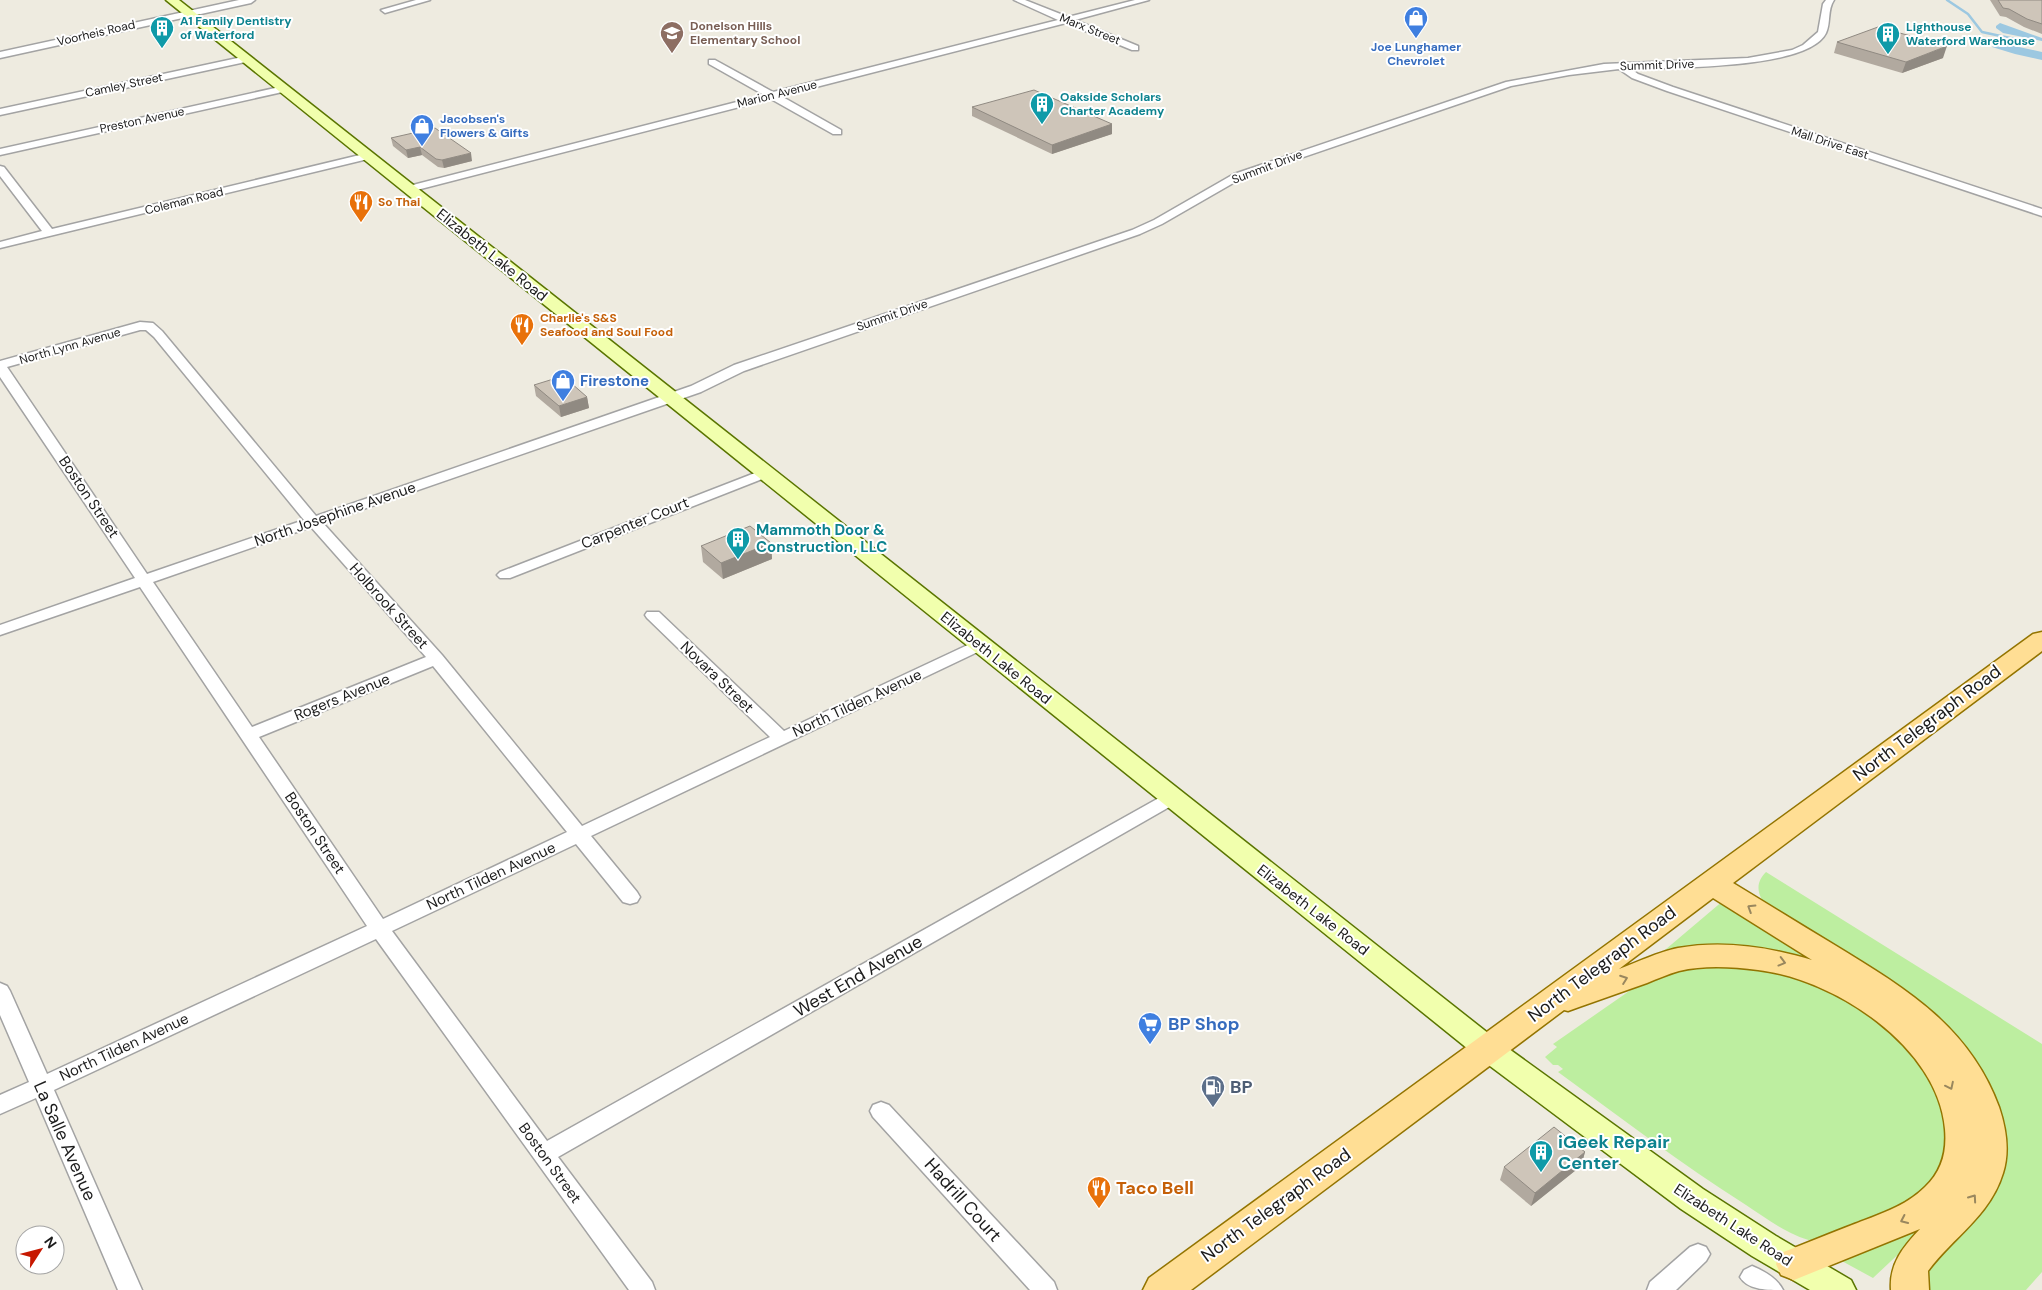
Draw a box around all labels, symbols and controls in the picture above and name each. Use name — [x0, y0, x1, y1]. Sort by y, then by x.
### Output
shop icon: Joe Lunghamer Chevrolet — [1403, 5, 1429, 39]
street label: Marx Street — [1057, 10, 1123, 49]
place label: A1 Family Dentistry of Waterford — [180, 13, 292, 43]
building icon: A1 Family Dentistry of Waterford — [149, 15, 175, 49]
street label: Voorheis Road — [55, 16, 137, 50]
place label: Donelson Hills Elementary School — [690, 18, 800, 48]
place label: Lighthouse Waterford Warehouse — [1906, 19, 2035, 49]
school or university icon: Donelson Hills Elementary School — [659, 20, 685, 54]
building icon: Lighthouse Waterford Warehouse — [1875, 21, 1901, 55]
place label: Joe Lunghamer Chevrolet — [1371, 39, 1461, 69]
street label: Summit Drive — [1620, 56, 1695, 74]
street label: Camley Street — [84, 69, 165, 101]
street label: Marion Avenue — [735, 76, 819, 112]
place label: Oakside Scholars Charter Academy — [1060, 89, 1165, 119]
building icon: Oakside Scholars Charter Academy — [1029, 91, 1055, 125]
street label: Preston Avenue — [98, 103, 186, 137]
place label: Jacobsen's Flowers & Gifts — [440, 111, 529, 141]
shop icon: Jacobsen's Flowers & Gifts — [409, 113, 435, 147]
street label: Mall Drive East — [1789, 123, 1871, 163]
street label: Summit Drive — [1229, 146, 1305, 188]
street label: Coleman Road — [143, 184, 225, 218]
restaurant icon: So Thai — [348, 189, 374, 223]
place label: So Thai — [378, 194, 420, 210]
street label: Elizabeth Lake Road — [432, 204, 552, 306]
street label: Summit Drive — [854, 295, 930, 335]
place label: Charlie's S&S Seafood and Soul Food — [540, 310, 673, 340]
restaurant icon: Charlie's S&S Seafood and Soul Food — [509, 312, 535, 346]
street label: North Lynn Avenue — [17, 324, 123, 368]
shop icon: Firestone — [550, 368, 576, 402]
place label: Firestone — [580, 371, 649, 391]
street label: Boston Street — [54, 452, 124, 542]
street label: North Josephine Avenue — [252, 477, 418, 551]
street label: Carpenter Court — [578, 492, 692, 554]
place label: Mammoth Door & Construction, LLC — [756, 520, 887, 557]
building icon: Mammoth Door & Construction, LLC — [725, 526, 751, 560]
street label: Holbrook Street — [345, 559, 433, 653]
street label: Elizabeth Lake Road — [936, 607, 1056, 709]
street label: Novara Street — [676, 637, 758, 717]
street label: North Telegraph Road — [1848, 659, 2006, 787]
street label: North Tilden Avenue — [789, 664, 925, 742]
street label: Rogers Avenue — [291, 669, 393, 725]
street label: Boston Street — [280, 788, 350, 878]
street label: North Tilden Avenue — [423, 837, 559, 915]
street label: Elizabeth Lake Road — [1253, 860, 1373, 960]
street label: North Telegraph Road — [1523, 900, 1681, 1028]
one-way arrow — [1748, 905, 1757, 914]
street label: West End Avenue — [789, 929, 927, 1023]
one-way arrow — [1777, 956, 1786, 967]
one-way arrow — [1619, 975, 1627, 985]
street label: North Tilden Avenue — [56, 1008, 192, 1086]
supermarket icon: BP Shop — [1137, 1011, 1163, 1045]
place label: BP Shop — [1168, 1012, 1240, 1036]
fuel station icon: BP — [1200, 1074, 1226, 1108]
place label: BP — [1230, 1075, 1253, 1099]
street label: La Salle Avenue — [28, 1077, 102, 1205]
one-way arrow — [1943, 1080, 1953, 1089]
street label: Boston Street — [514, 1119, 586, 1207]
place label: iGeek Repair Center — [1558, 1130, 1670, 1175]
building icon: iGeek Repair Center — [1528, 1139, 1554, 1173]
street label: North Telegraph Road — [1196, 1142, 1356, 1268]
street label: Hadrill Court — [919, 1153, 1007, 1247]
restaurant icon: Taco Bell — [1086, 1175, 1112, 1209]
place label: Taco Bell — [1116, 1176, 1194, 1200]
street label: Elizabeth Lake Road — [1670, 1179, 1796, 1271]
one-way arrow — [1967, 1194, 1976, 1204]
one-way arrow — [1900, 1214, 1909, 1224]
north arrow — [15, 1225, 65, 1275]
text: N — [40, 1233, 61, 1252]

